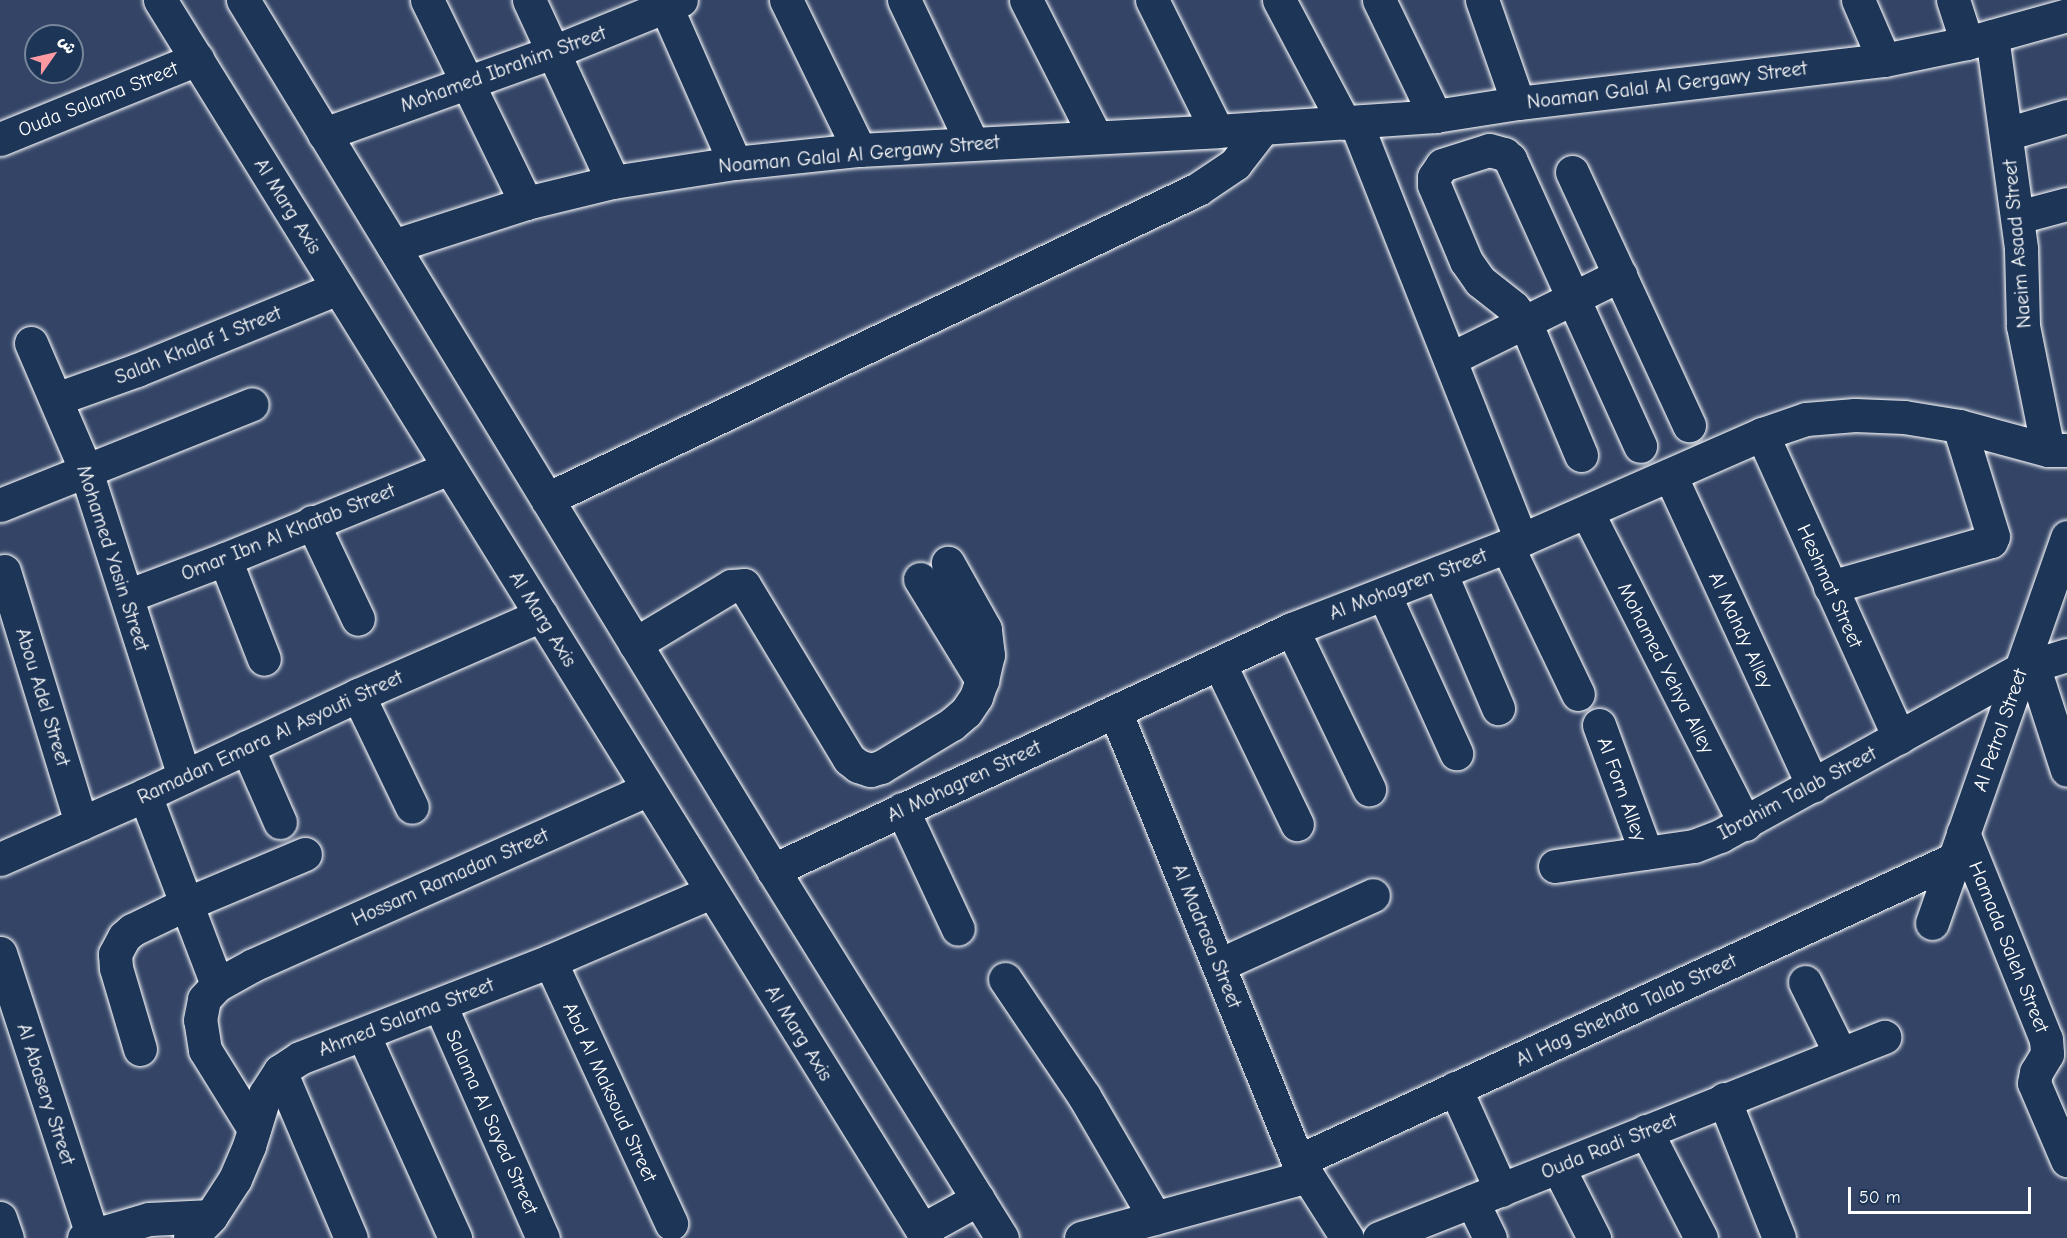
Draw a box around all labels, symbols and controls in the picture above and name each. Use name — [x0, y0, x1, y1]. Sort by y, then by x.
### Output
street label: Mohamed Ibrahim Street — [397, 21, 609, 117]
north arrow — [24, 24, 84, 84]
text: ش — [55, 33, 80, 57]
street label: Ouda Salama Street — [15, 56, 181, 142]
street label: Noaman Galal Al Gergawy Street — [1526, 56, 1808, 114]
street label: Noaman Galal Al Gergawy Street — [717, 130, 1001, 178]
street label: Al Marg Axis — [249, 154, 327, 258]
street label: Naeim Asaad Street — [1998, 159, 2036, 329]
street label: Salah Khalaf 1 Street — [111, 301, 285, 389]
street label: Mohamed Yasin Street — [72, 462, 154, 654]
street label: Omar Ibn Al Khatab Street — [178, 478, 398, 586]
street label: Heshmat Street — [1792, 520, 1868, 652]
street label: Al Mohagren Street — [1326, 543, 1490, 625]
street label: Al Marg Axis — [504, 567, 582, 671]
street label: Al Mahdy Alley — [1703, 568, 1779, 692]
street label: Mohamed Yehya Alley — [1612, 579, 1720, 757]
street label: Abou Adel Street — [11, 625, 75, 769]
street label: Ramadan Emara Al Asyouti Street — [133, 665, 407, 809]
street label: Al Petrol Street — [1968, 666, 2032, 794]
street label: Al Forn Alley — [1592, 734, 1652, 844]
street label: Al Mohagren Street — [883, 735, 1045, 827]
street label: Ibrahim Talab Street — [1714, 741, 1880, 845]
street label: Hossam Ramadan Street — [348, 823, 552, 931]
street label: Hamada Saleh Street — [1964, 858, 2054, 1036]
street label: Al Madrasa Street — [1167, 860, 1247, 1012]
street label: Al Hag Shehata Talab Street — [1512, 948, 1740, 1072]
street label: Ahmed Salama Street — [315, 972, 497, 1062]
street label: Al Marg Axis — [760, 981, 838, 1085]
street label: Abd Al Maksoud Street — [558, 998, 662, 1186]
street label: Al Abasery Street — [12, 1020, 80, 1168]
street label: Salama Al Sayed Street — [440, 1026, 544, 1218]
street label: Ouda Radi Street — [1537, 1108, 1681, 1184]
scale bar — [1851, 1175, 2034, 1213]
text: 50 m — [1859, 1187, 1901, 1208]

